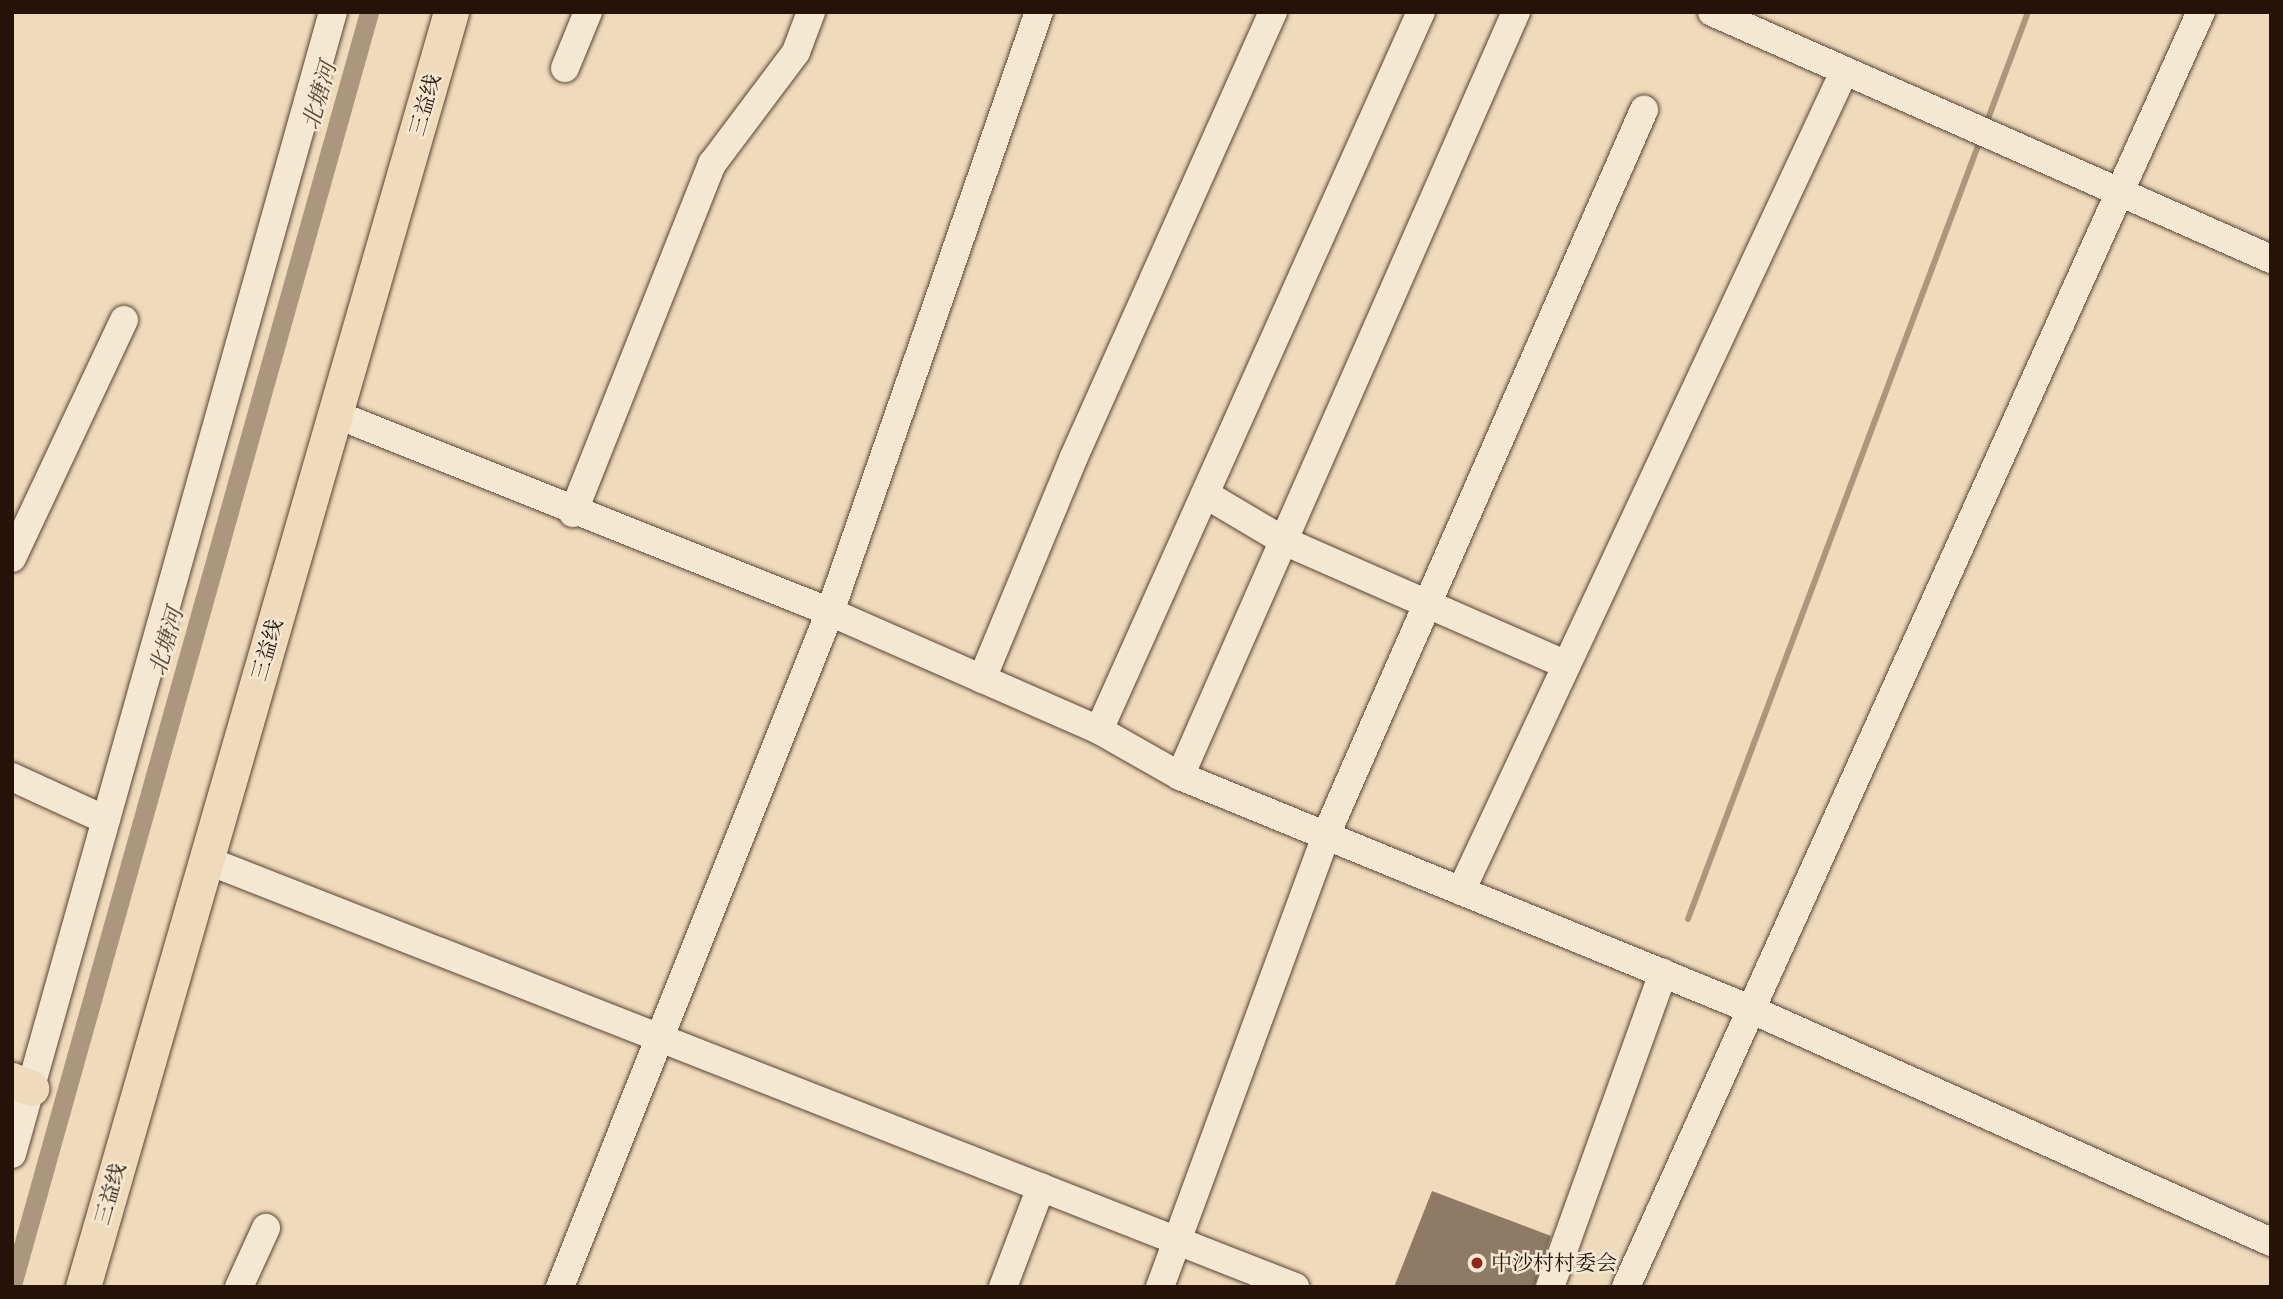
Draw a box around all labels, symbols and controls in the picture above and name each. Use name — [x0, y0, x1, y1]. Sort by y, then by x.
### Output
water label: 北塘河 — [297, 59, 343, 133]
street label: 三益线 — [404, 71, 446, 139]
water label: 北塘河 — [144, 605, 190, 679]
street label: 三益线 — [246, 616, 288, 684]
street label: 三益线 — [89, 1160, 131, 1228]
place label: 中沙村村委会 — [1491, 1250, 1617, 1276]
marker: 中沙村村委会 — [1469, 1255, 1485, 1271]

